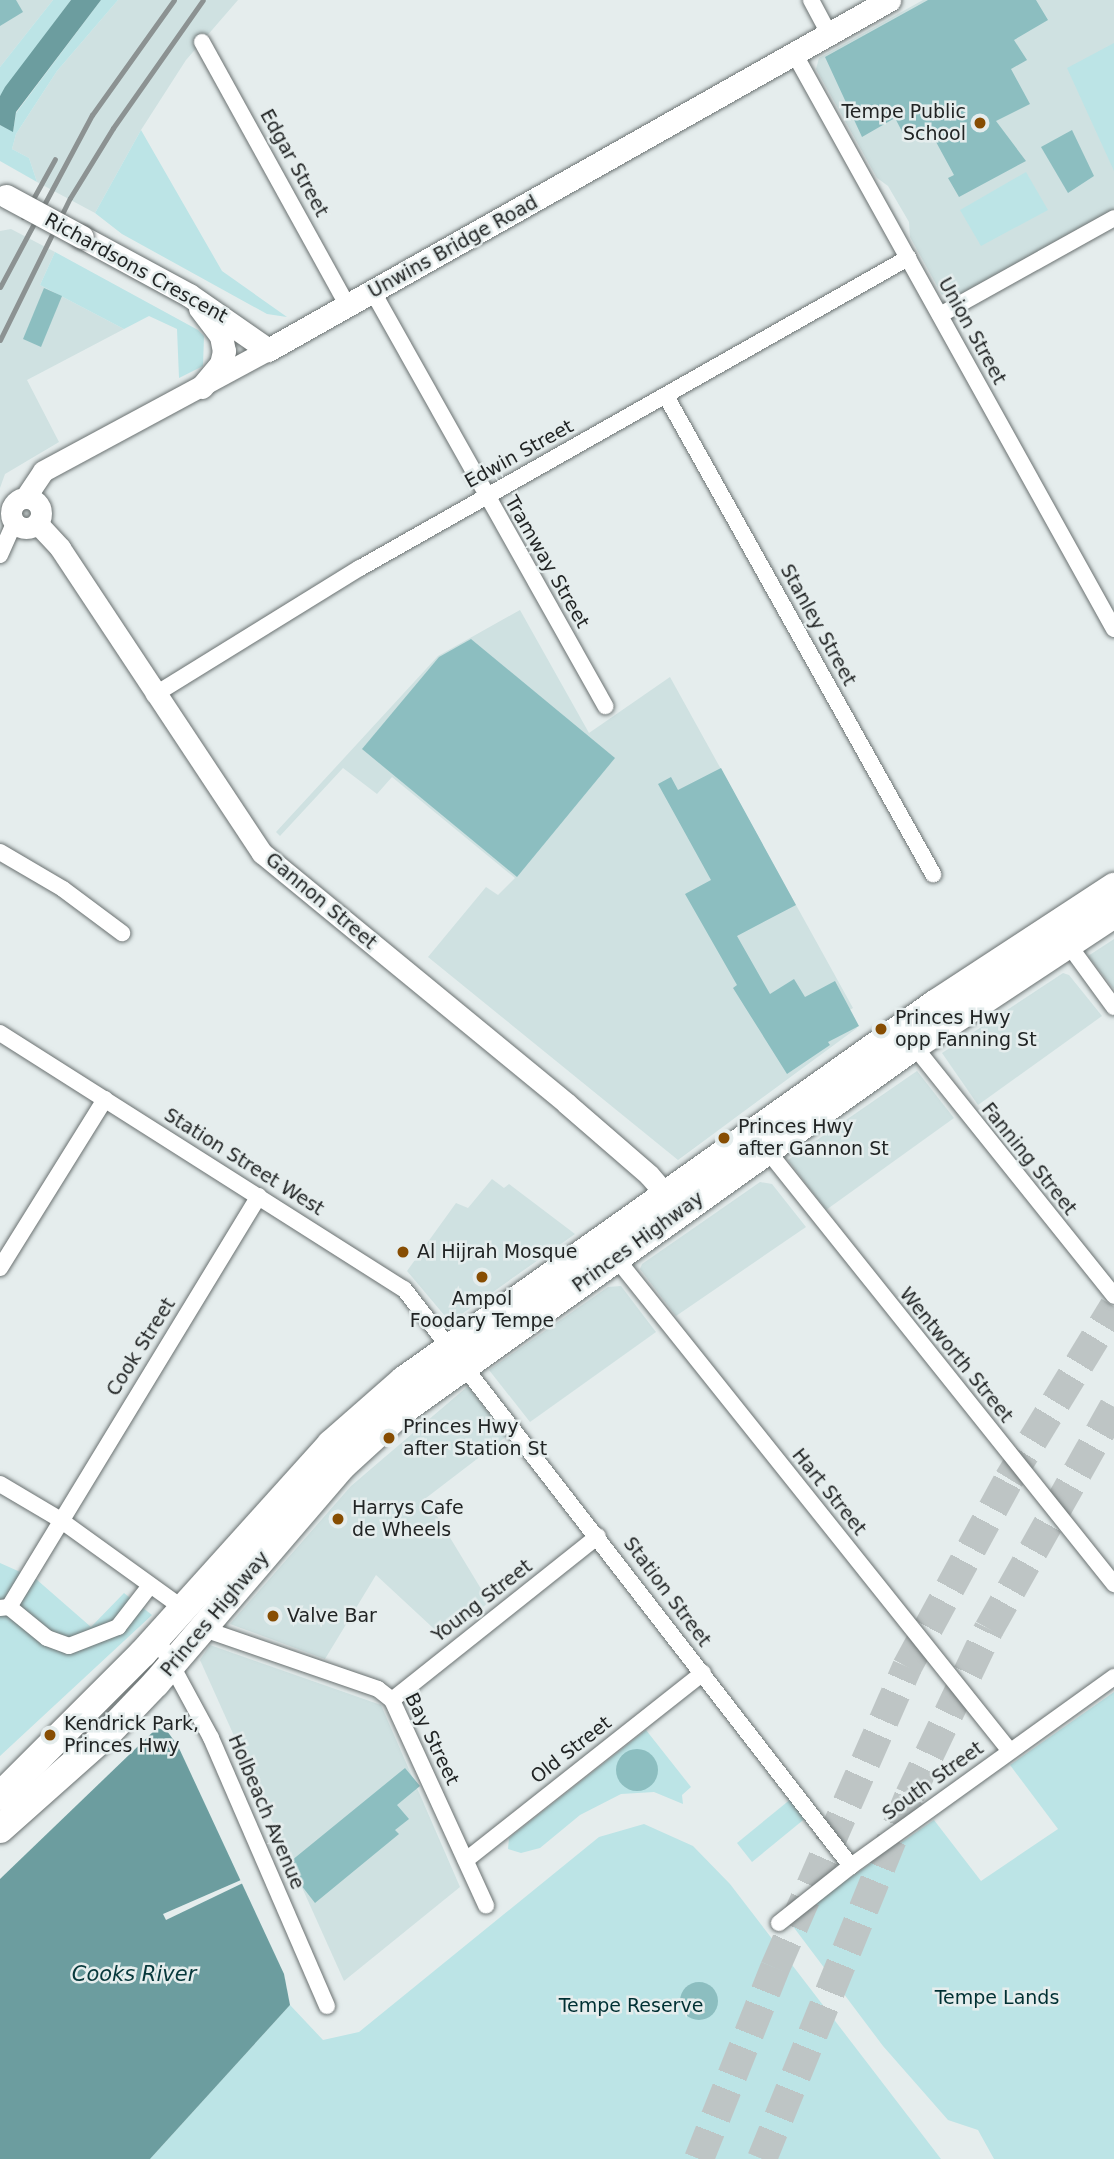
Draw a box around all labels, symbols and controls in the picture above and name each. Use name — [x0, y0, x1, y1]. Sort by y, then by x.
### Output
place label: Tempe Public School — [841, 101, 966, 145]
street label: Edgar Street — [255, 105, 333, 221]
marker: Tempe Public School — [972, 115, 988, 131]
street label: Unwins Bridge Road — [364, 191, 542, 303]
street label: Richardsons Crescent — [41, 208, 231, 328]
street label: Union Street — [933, 274, 1011, 388]
street label: Edwin Street — [461, 415, 577, 493]
street label: Tramway Street — [500, 492, 594, 632]
street label: Stanley Street — [775, 560, 861, 690]
street label: Gannon Street — [261, 848, 381, 954]
place label: Princes Hwy opp Fanning St — [895, 1007, 1037, 1051]
marker: Princes Hwy opp Fanning St — [873, 1021, 889, 1037]
street label: Fanning Street — [977, 1098, 1081, 1220]
street label: Station Street West — [160, 1104, 328, 1220]
place label: Princes Hwy after Gannon St — [738, 1116, 889, 1160]
marker: Princes Hwy after Gannon St — [716, 1130, 732, 1146]
street label: Princes Highway — [568, 1187, 708, 1297]
place label: Al Hijrah Mosque — [417, 1241, 577, 1263]
marker: Al Hijrah Mosque — [395, 1244, 411, 1260]
marker: Ampol Foodary Tempe — [474, 1269, 490, 1285]
street label: Wentworth Street — [895, 1283, 1017, 1427]
place label: Ampol Foodary Tempe — [410, 1288, 554, 1332]
street label: Cook Street — [102, 1294, 180, 1400]
place label: Princes Hwy after Station St — [403, 1416, 547, 1460]
marker: Princes Hwy after Station St — [381, 1430, 397, 1446]
street label: Hart Street — [787, 1444, 871, 1540]
place label: Harrys Cafe de Wheels — [352, 1497, 464, 1541]
marker: Harrys Cafe de Wheels — [330, 1511, 346, 1527]
street label: Station Street — [618, 1533, 716, 1651]
street label: Princes Highway — [156, 1547, 274, 1681]
street label: Young Street — [427, 1555, 537, 1647]
place label: Valve Bar — [287, 1605, 377, 1627]
marker: Valve Bar — [265, 1608, 281, 1624]
street label: Bay Street — [400, 1689, 464, 1789]
street label: Old Street — [526, 1711, 616, 1789]
place label: Kendrick Park, Princes Hwy — [64, 1713, 199, 1757]
marker: Kendrick Park, Princes Hwy — [42, 1727, 58, 1743]
street label: Holbeach Avenue — [223, 1731, 309, 1893]
street label: South Street — [878, 1737, 988, 1825]
water label: Cooks River — [72, 1961, 196, 1987]
park label: Tempe Lands — [935, 1987, 1059, 2009]
park label: Tempe Reserve — [559, 1995, 703, 2017]

